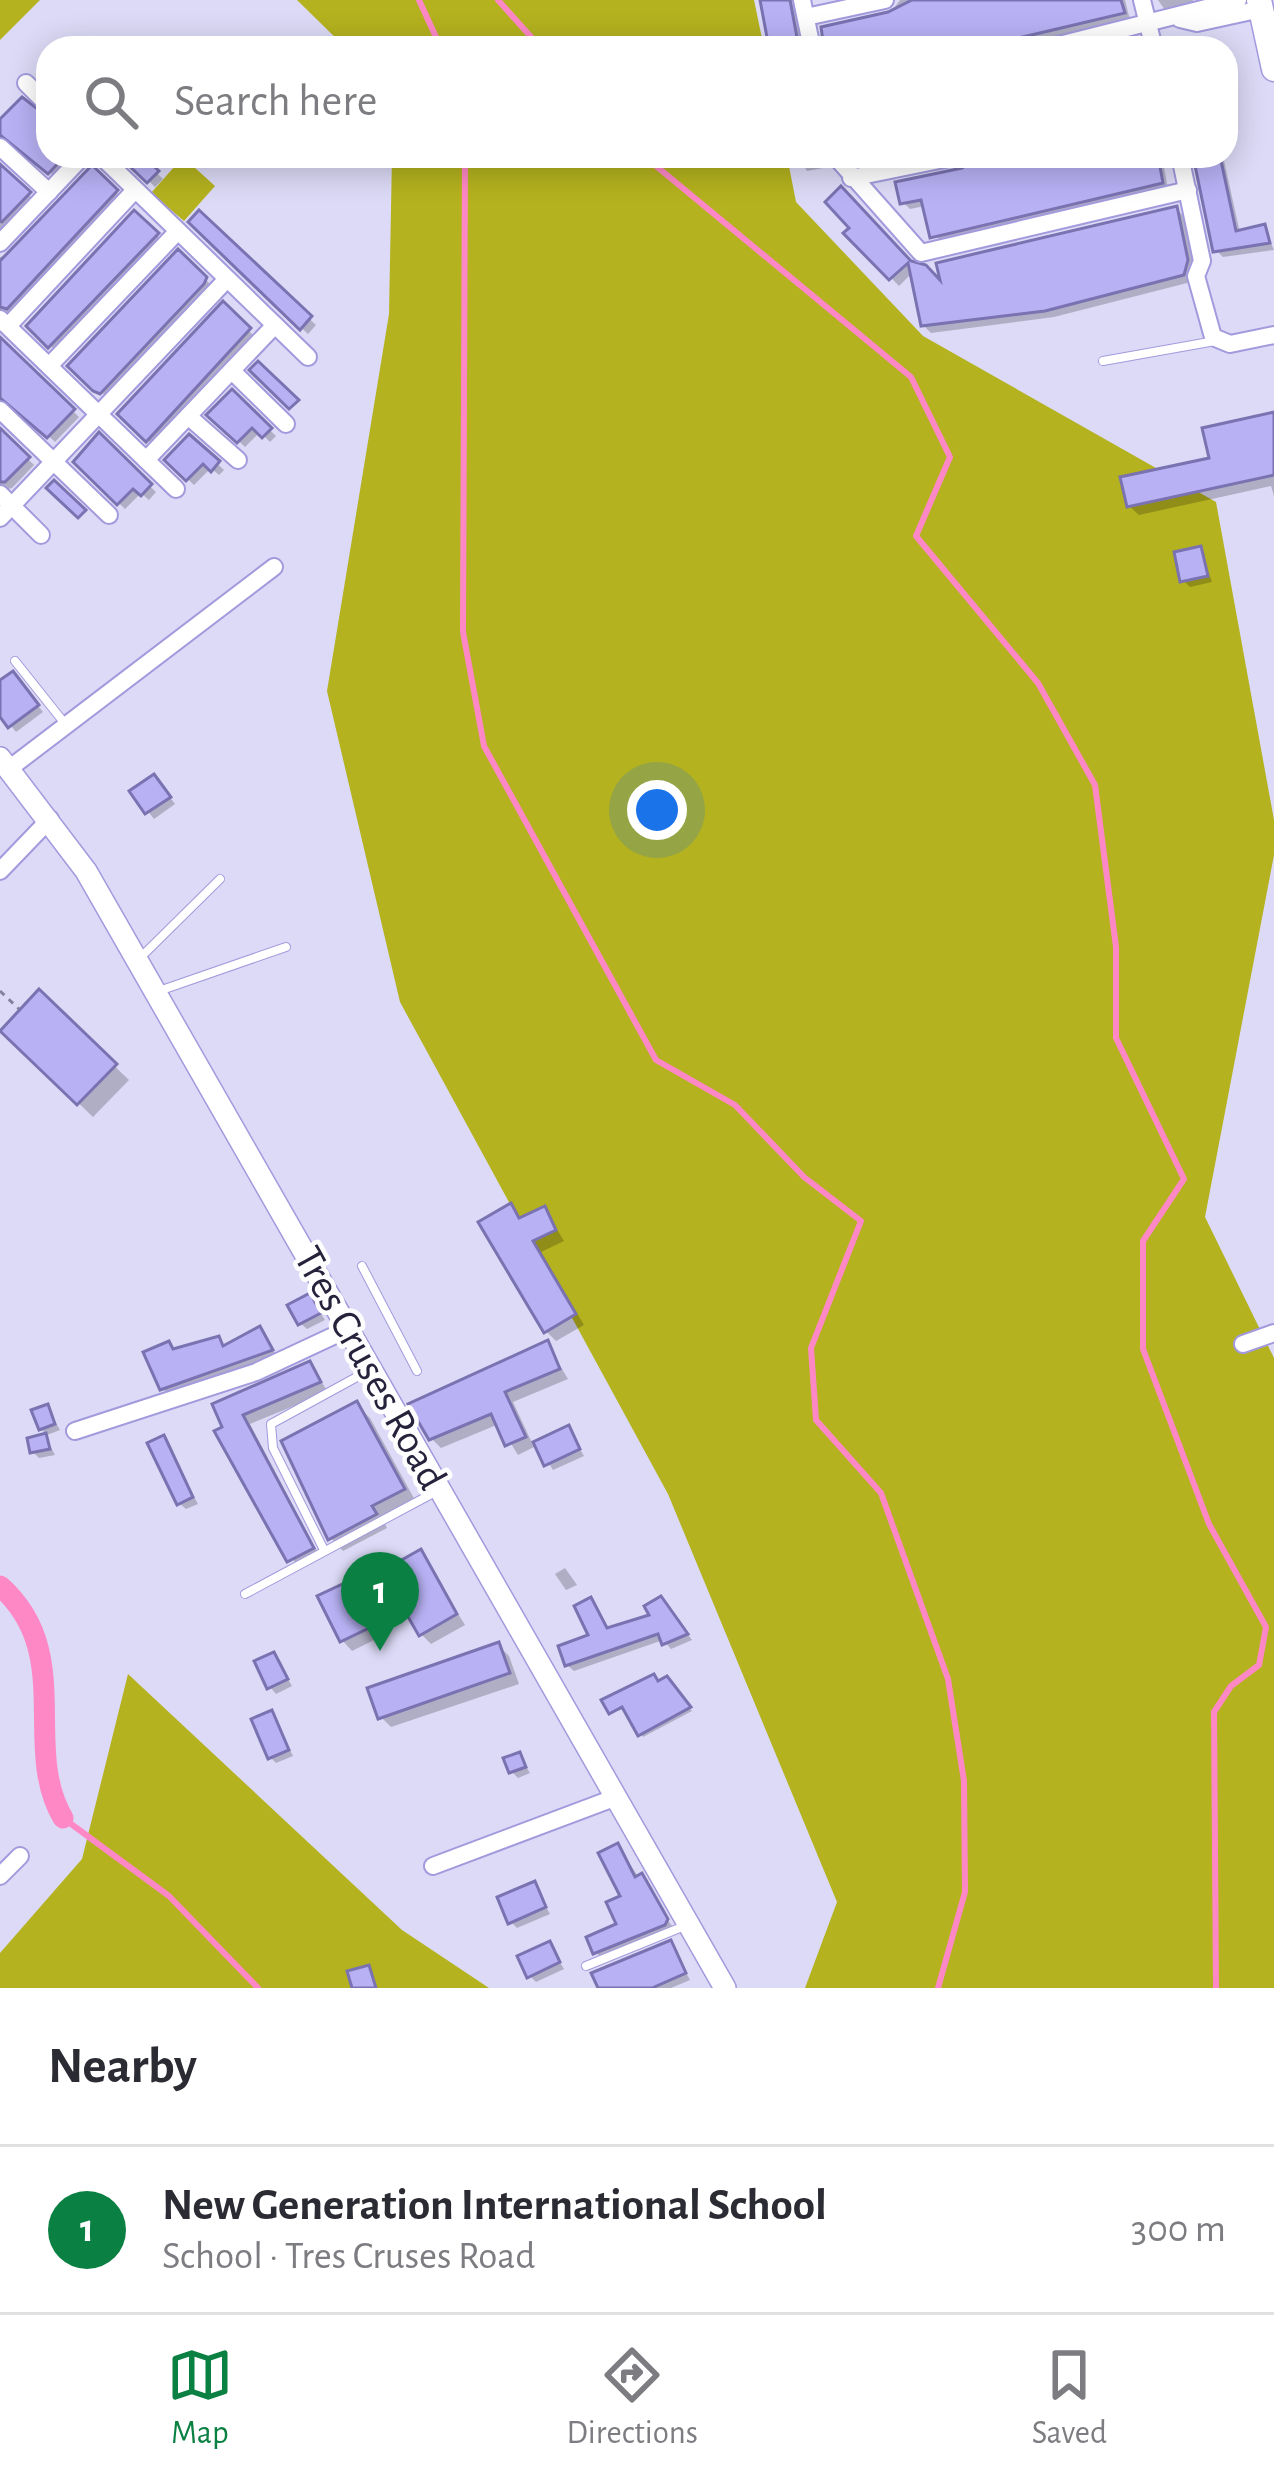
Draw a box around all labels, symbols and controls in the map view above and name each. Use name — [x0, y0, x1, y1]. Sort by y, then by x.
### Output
search box — [36, 36, 1238, 168]
icon: search — [78, 69, 144, 135]
text: Search here — [174, 79, 377, 124]
your location — [627, 780, 687, 840]
street label: Tres Cruses Road — [286, 1240, 454, 1496]
pin: 1 — [341, 1552, 419, 1651]
text: Nearby — [48, 2041, 197, 2092]
text: New Generation International School — [162, 2183, 827, 2228]
text: 1 — [80, 2210, 94, 2249]
text: 300 m — [1131, 2210, 1226, 2249]
text: School · Tres Cruses Road — [162, 2237, 536, 2276]
tab: Map — [167, 2342, 233, 2454]
tab: Directions — [566, 2342, 698, 2454]
tab: Saved — [1032, 2342, 1107, 2454]

